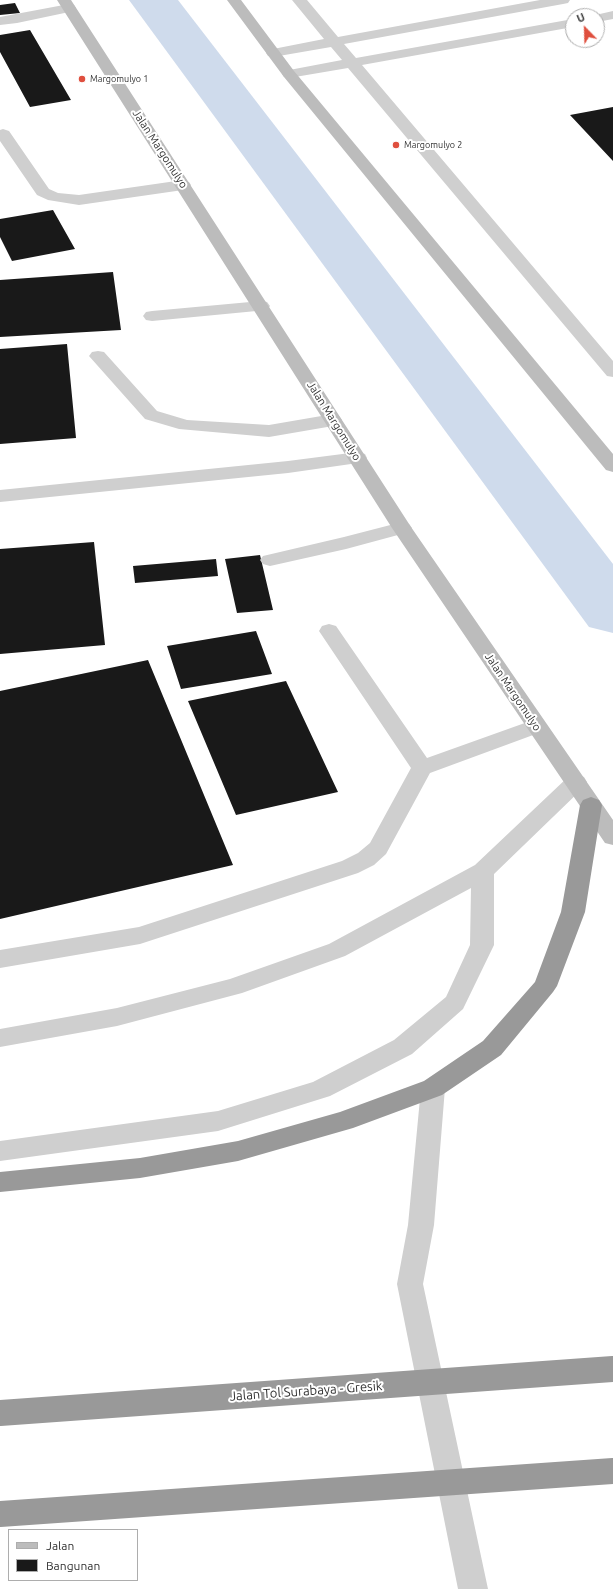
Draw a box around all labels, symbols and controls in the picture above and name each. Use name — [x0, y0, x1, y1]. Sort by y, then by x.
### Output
north arrow — [565, 8, 605, 48]
text: U — [575, 11, 587, 25]
marker: Margomulyo 1 — [77, 74, 87, 84]
place label: Margomulyo 1 — [90, 74, 148, 84]
street label: Jalan Margomulyo — [130, 107, 190, 191]
marker: Margomulyo 2 — [391, 140, 401, 150]
place label: Margomulyo 2 — [404, 140, 462, 150]
street label: Jalan Margomulyo — [304, 379, 364, 463]
street label: Jalan Margomulyo — [482, 651, 544, 733]
street label: Jalan Tol Surabaya - Gresik — [229, 1378, 383, 1404]
legend — [8, 1529, 138, 1581]
text: Jalan — [46, 1539, 74, 1552]
text: Bangunan — [46, 1559, 100, 1572]

